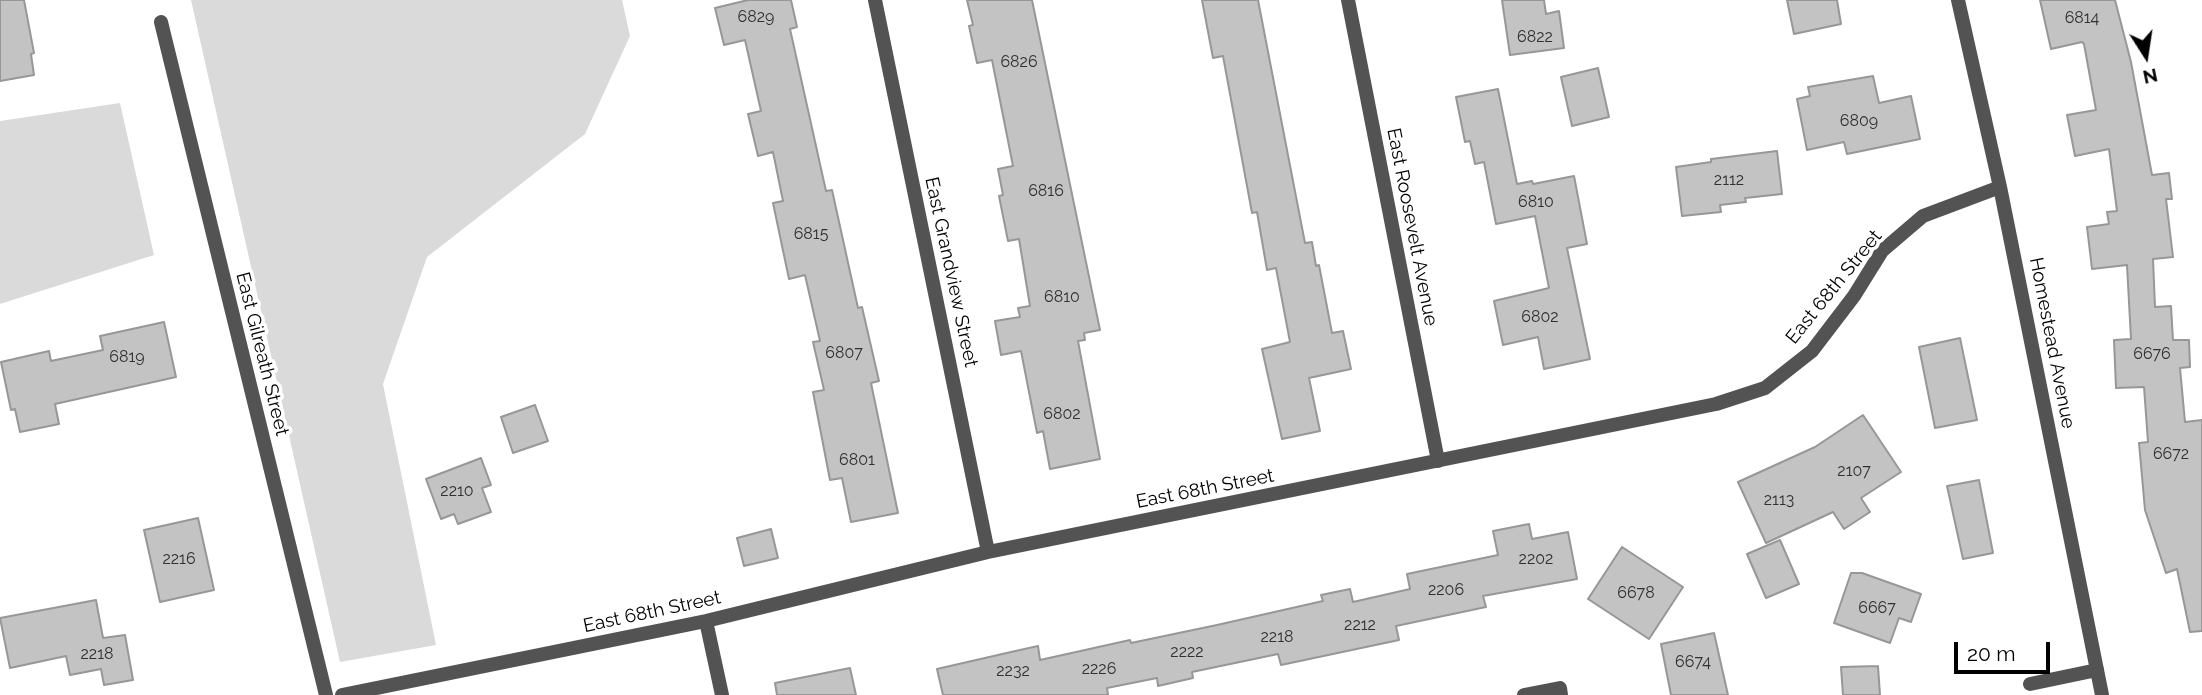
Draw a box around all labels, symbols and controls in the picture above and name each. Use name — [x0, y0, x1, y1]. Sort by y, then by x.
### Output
house number: 6829 — [738, 7, 774, 27]
house number: 6814 — [2065, 8, 2099, 28]
north arrow — [2111, 21, 2181, 91]
house number: 6822 — [1517, 27, 1553, 47]
house number: 6826 — [1000, 52, 1038, 72]
text: N — [2141, 64, 2160, 89]
house number: 6809 — [1840, 111, 1878, 131]
street label: East Roosevelt Avenue — [1382, 126, 1442, 328]
house number: 2112 — [1714, 170, 1744, 190]
street label: East Grandview Street — [920, 175, 982, 369]
house number: 6816 — [1028, 181, 1064, 201]
house number: 6810 — [1518, 192, 1554, 212]
house number: 6815 — [794, 224, 828, 244]
street label: East 68th Street — [1781, 225, 1887, 349]
street label: Homestead Avenue — [2024, 255, 2080, 431]
street label: East Gilreath Street — [231, 270, 293, 438]
house number: 6810 — [1044, 287, 1080, 307]
house number: 6802 — [1521, 307, 1559, 327]
house number: 6807 — [825, 343, 863, 363]
house number: 6676 — [2133, 344, 2171, 364]
house number: 6819 — [109, 347, 145, 367]
house number: 6802 — [1043, 404, 1081, 424]
house number: 6672 — [2153, 444, 2189, 464]
house number: 6801 — [839, 450, 875, 470]
house number: 2107 — [1837, 461, 1871, 481]
street label: East 68th Street — [1134, 464, 1276, 514]
house number: 2210 — [440, 481, 474, 501]
house number: 2113 — [1764, 490, 1794, 510]
house number: 2216 — [162, 549, 196, 569]
house number: 2202 — [1519, 549, 1553, 569]
house number: 2206 — [1428, 580, 1464, 600]
house number: 6678 — [1617, 583, 1655, 603]
street label: East 68th Street — [581, 586, 723, 638]
house number: 6667 — [1858, 598, 1896, 618]
house number: 2212 — [1344, 615, 1376, 635]
house number: 2218 — [1260, 627, 1294, 647]
scale bar — [1957, 628, 2053, 672]
text: 20 m — [1967, 641, 2015, 666]
house number: 2222 — [1170, 642, 1204, 662]
house number: 2218 — [80, 644, 114, 664]
house number: 6674 — [1675, 652, 1711, 672]
house number: 2226 — [1082, 659, 1116, 679]
house number: 2232 — [996, 661, 1030, 681]

